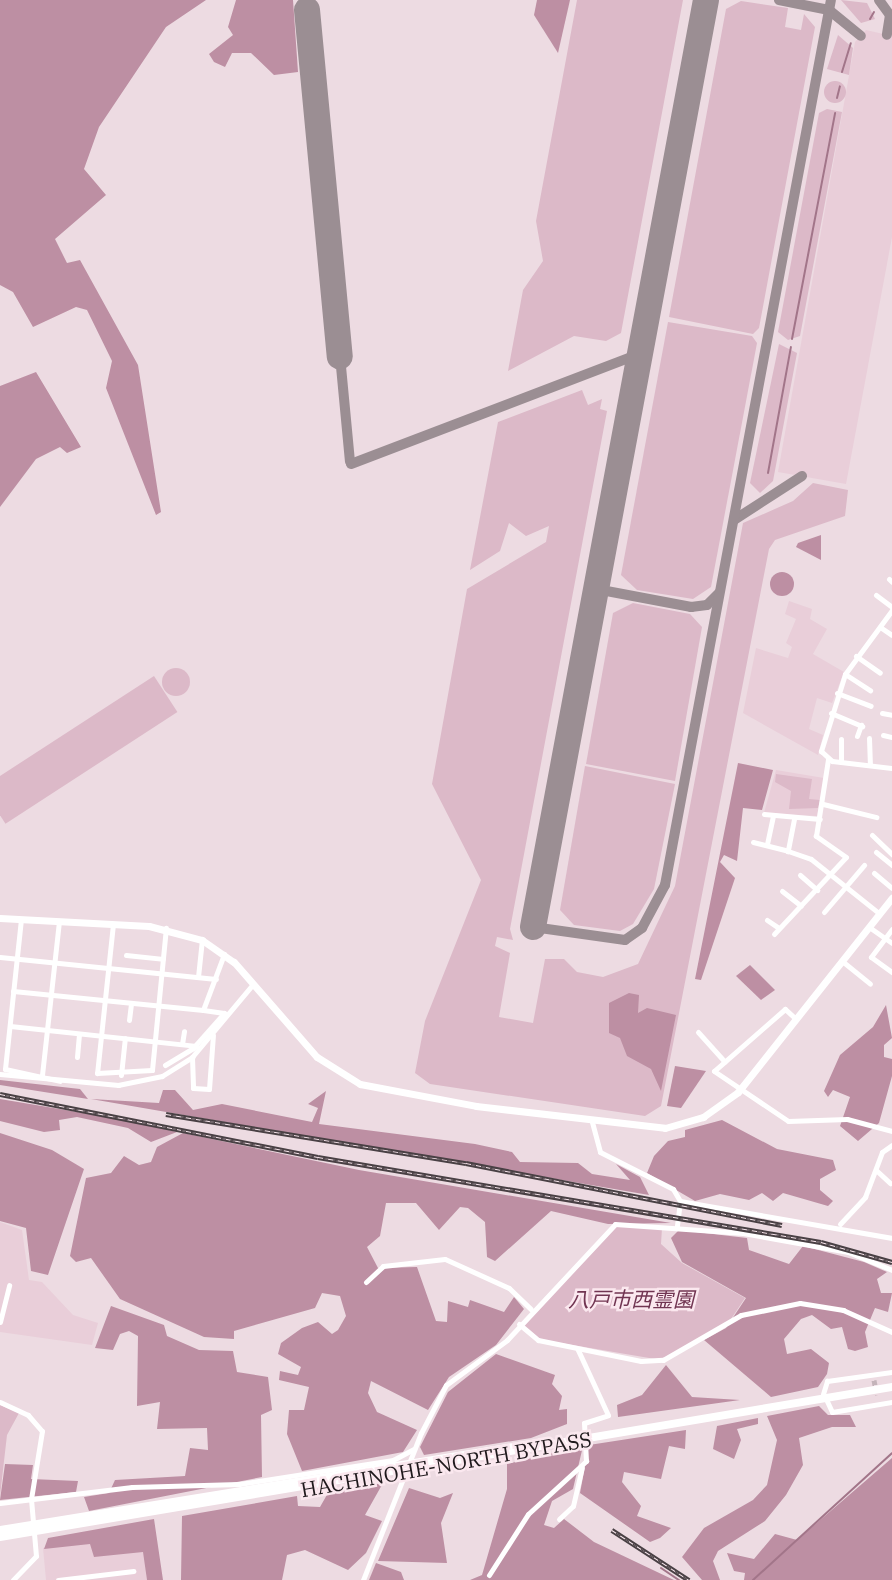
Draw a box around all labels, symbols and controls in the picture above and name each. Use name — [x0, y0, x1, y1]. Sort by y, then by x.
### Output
park label: 八戸市西霊園 — [568, 1286, 694, 1312]
street label: HACHINOHE-NORTH BYPASS — [299, 1426, 593, 1502]

